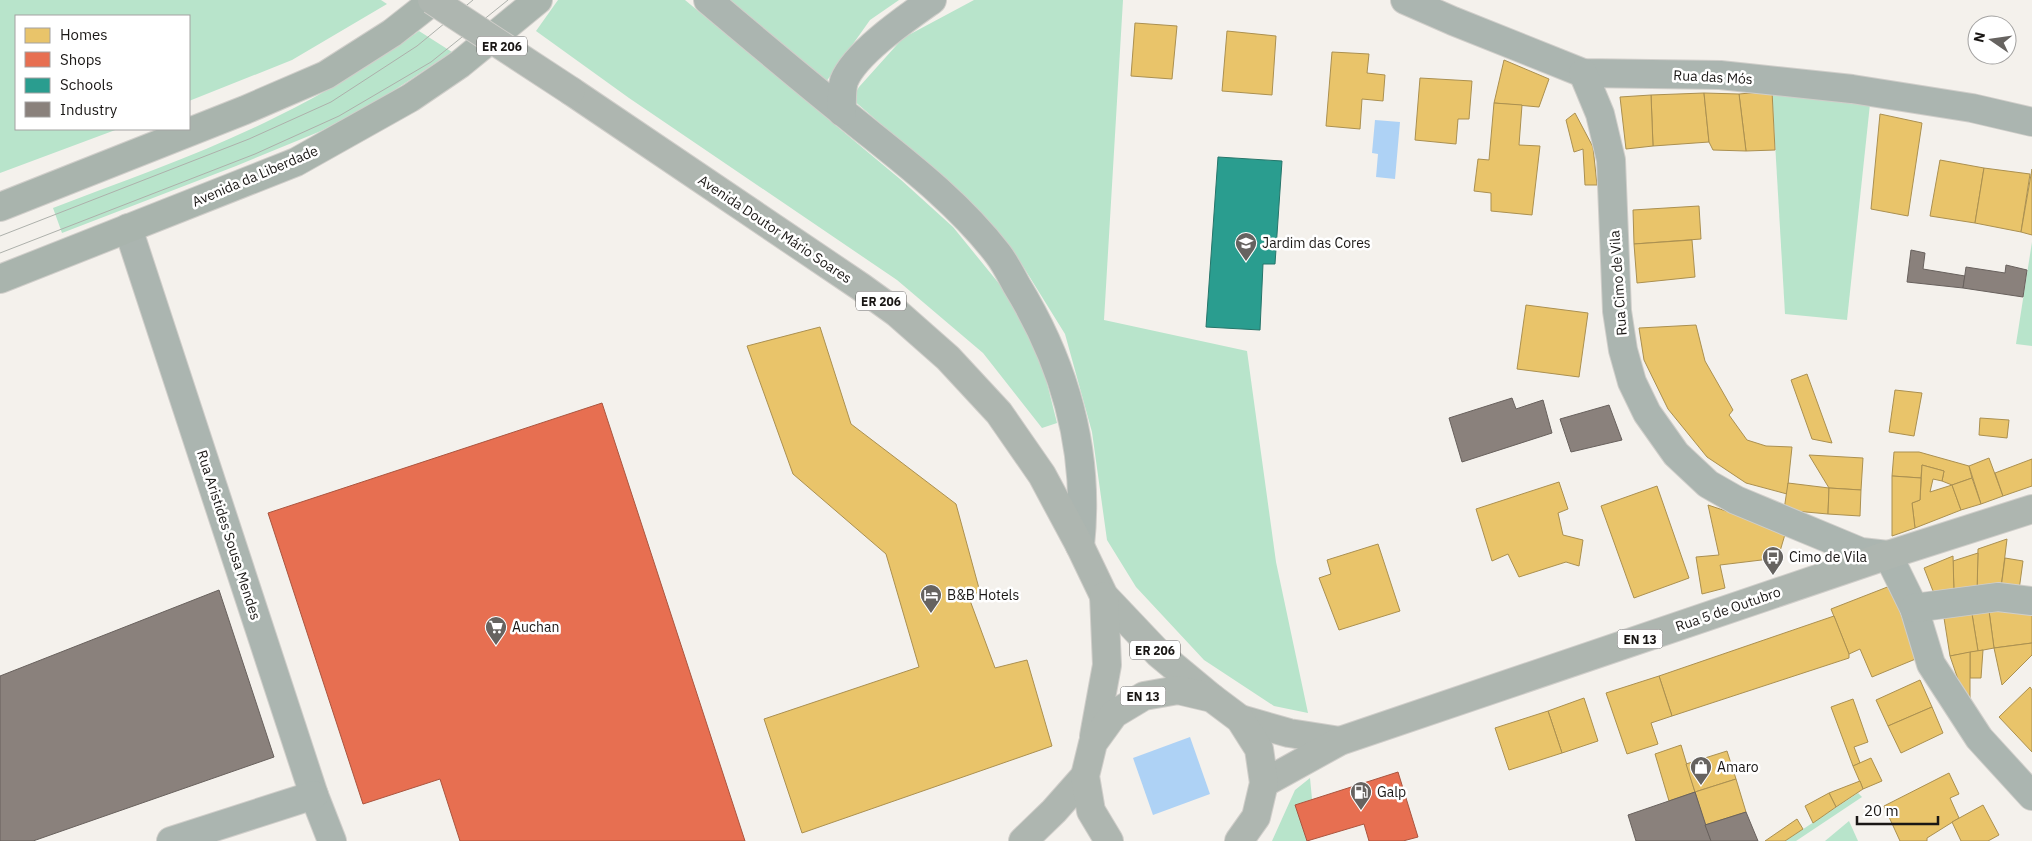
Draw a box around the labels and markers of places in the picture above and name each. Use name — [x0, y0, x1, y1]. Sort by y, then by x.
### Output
school or university icon: Jardim das Cores — [1234, 231, 1258, 262]
place label: Jardim das Cores — [1262, 234, 1371, 252]
bus stop icon: Cimo de Vila — [1761, 545, 1785, 576]
place label: Cimo de Vila — [1789, 548, 1868, 566]
hotel icon: B&B Hotels — [919, 583, 943, 614]
place label: B&B Hotels — [947, 586, 1019, 604]
supermarket icon: Auchan — [484, 615, 508, 646]
place label: Auchan — [512, 618, 559, 636]
shop icon: Amaro — [1689, 755, 1713, 786]
place label: Amaro — [1717, 758, 1759, 776]
fuel station icon: Galp — [1349, 780, 1373, 811]
place label: Galp — [1377, 783, 1406, 801]

